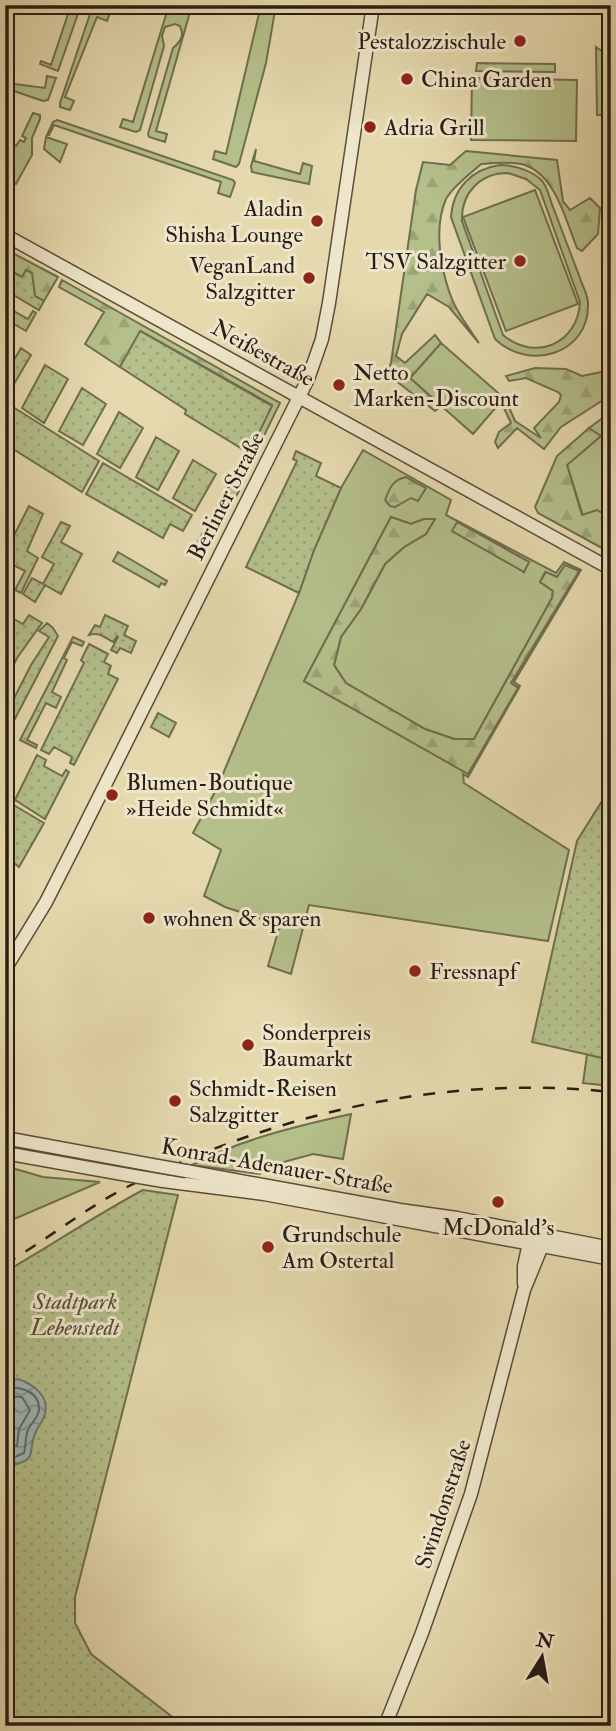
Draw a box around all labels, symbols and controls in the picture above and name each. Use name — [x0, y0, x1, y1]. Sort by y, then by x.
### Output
place label: Pestalozzischule — [357, 27, 506, 56]
marker: Pestalozzischule — [512, 33, 528, 49]
place label: China Garden — [421, 65, 552, 94]
marker: China Garden — [399, 71, 415, 87]
place label: Adria Grill — [383, 113, 485, 142]
marker: Adria Grill — [362, 119, 378, 135]
place label: Aladin Shisha Lounge — [165, 194, 303, 249]
marker: Aladin Shisha Lounge — [309, 213, 325, 229]
place label: TSV Salzgitter — [365, 247, 506, 276]
place label: VeganLand Salzgitter — [189, 251, 295, 306]
marker: TSV Salzgitter — [512, 253, 528, 269]
marker: VeganLand Salzgitter — [301, 270, 317, 286]
street label: Neißestraße — [206, 313, 320, 393]
place label: Netto Marken-Discount — [353, 358, 519, 413]
marker: Netto Marken-Discount — [331, 377, 347, 393]
street label: Berliner Straße — [181, 427, 271, 565]
place label: Blumen-Boutique »Heide Schmidt« — [126, 768, 293, 823]
marker: Blumen-Boutique »Heide Schmidt« — [104, 787, 120, 803]
place label: wohnen & sparen — [163, 904, 321, 934]
marker: wohnen & sparen — [141, 910, 157, 926]
place label: Fressnapf — [429, 957, 521, 987]
marker: Fressnapf — [407, 963, 423, 979]
place label: Sonderpreis Baumarkt — [262, 1018, 371, 1073]
marker: Sonderpreis Baumarkt — [240, 1037, 256, 1053]
place label: Schmidt-Reisen Salzgitter — [189, 1074, 337, 1129]
marker: Schmidt-Reisen Salzgitter — [167, 1093, 183, 1109]
street label: Konrad-Adenauer-Straße — [159, 1131, 395, 1201]
marker: McDonald's — [490, 1194, 506, 1210]
place label: McDonald's — [442, 1213, 554, 1242]
place label: Grundschule Am Ostertal — [281, 1220, 402, 1275]
marker: Grundschule Am Ostertal — [260, 1239, 276, 1255]
park label: Stadtpark Lebenstedt — [29, 1287, 121, 1342]
street label: Swindonstraße — [408, 1435, 478, 1572]
north arrow — [508, 1622, 578, 1692]
text: N — [533, 1628, 557, 1655]

